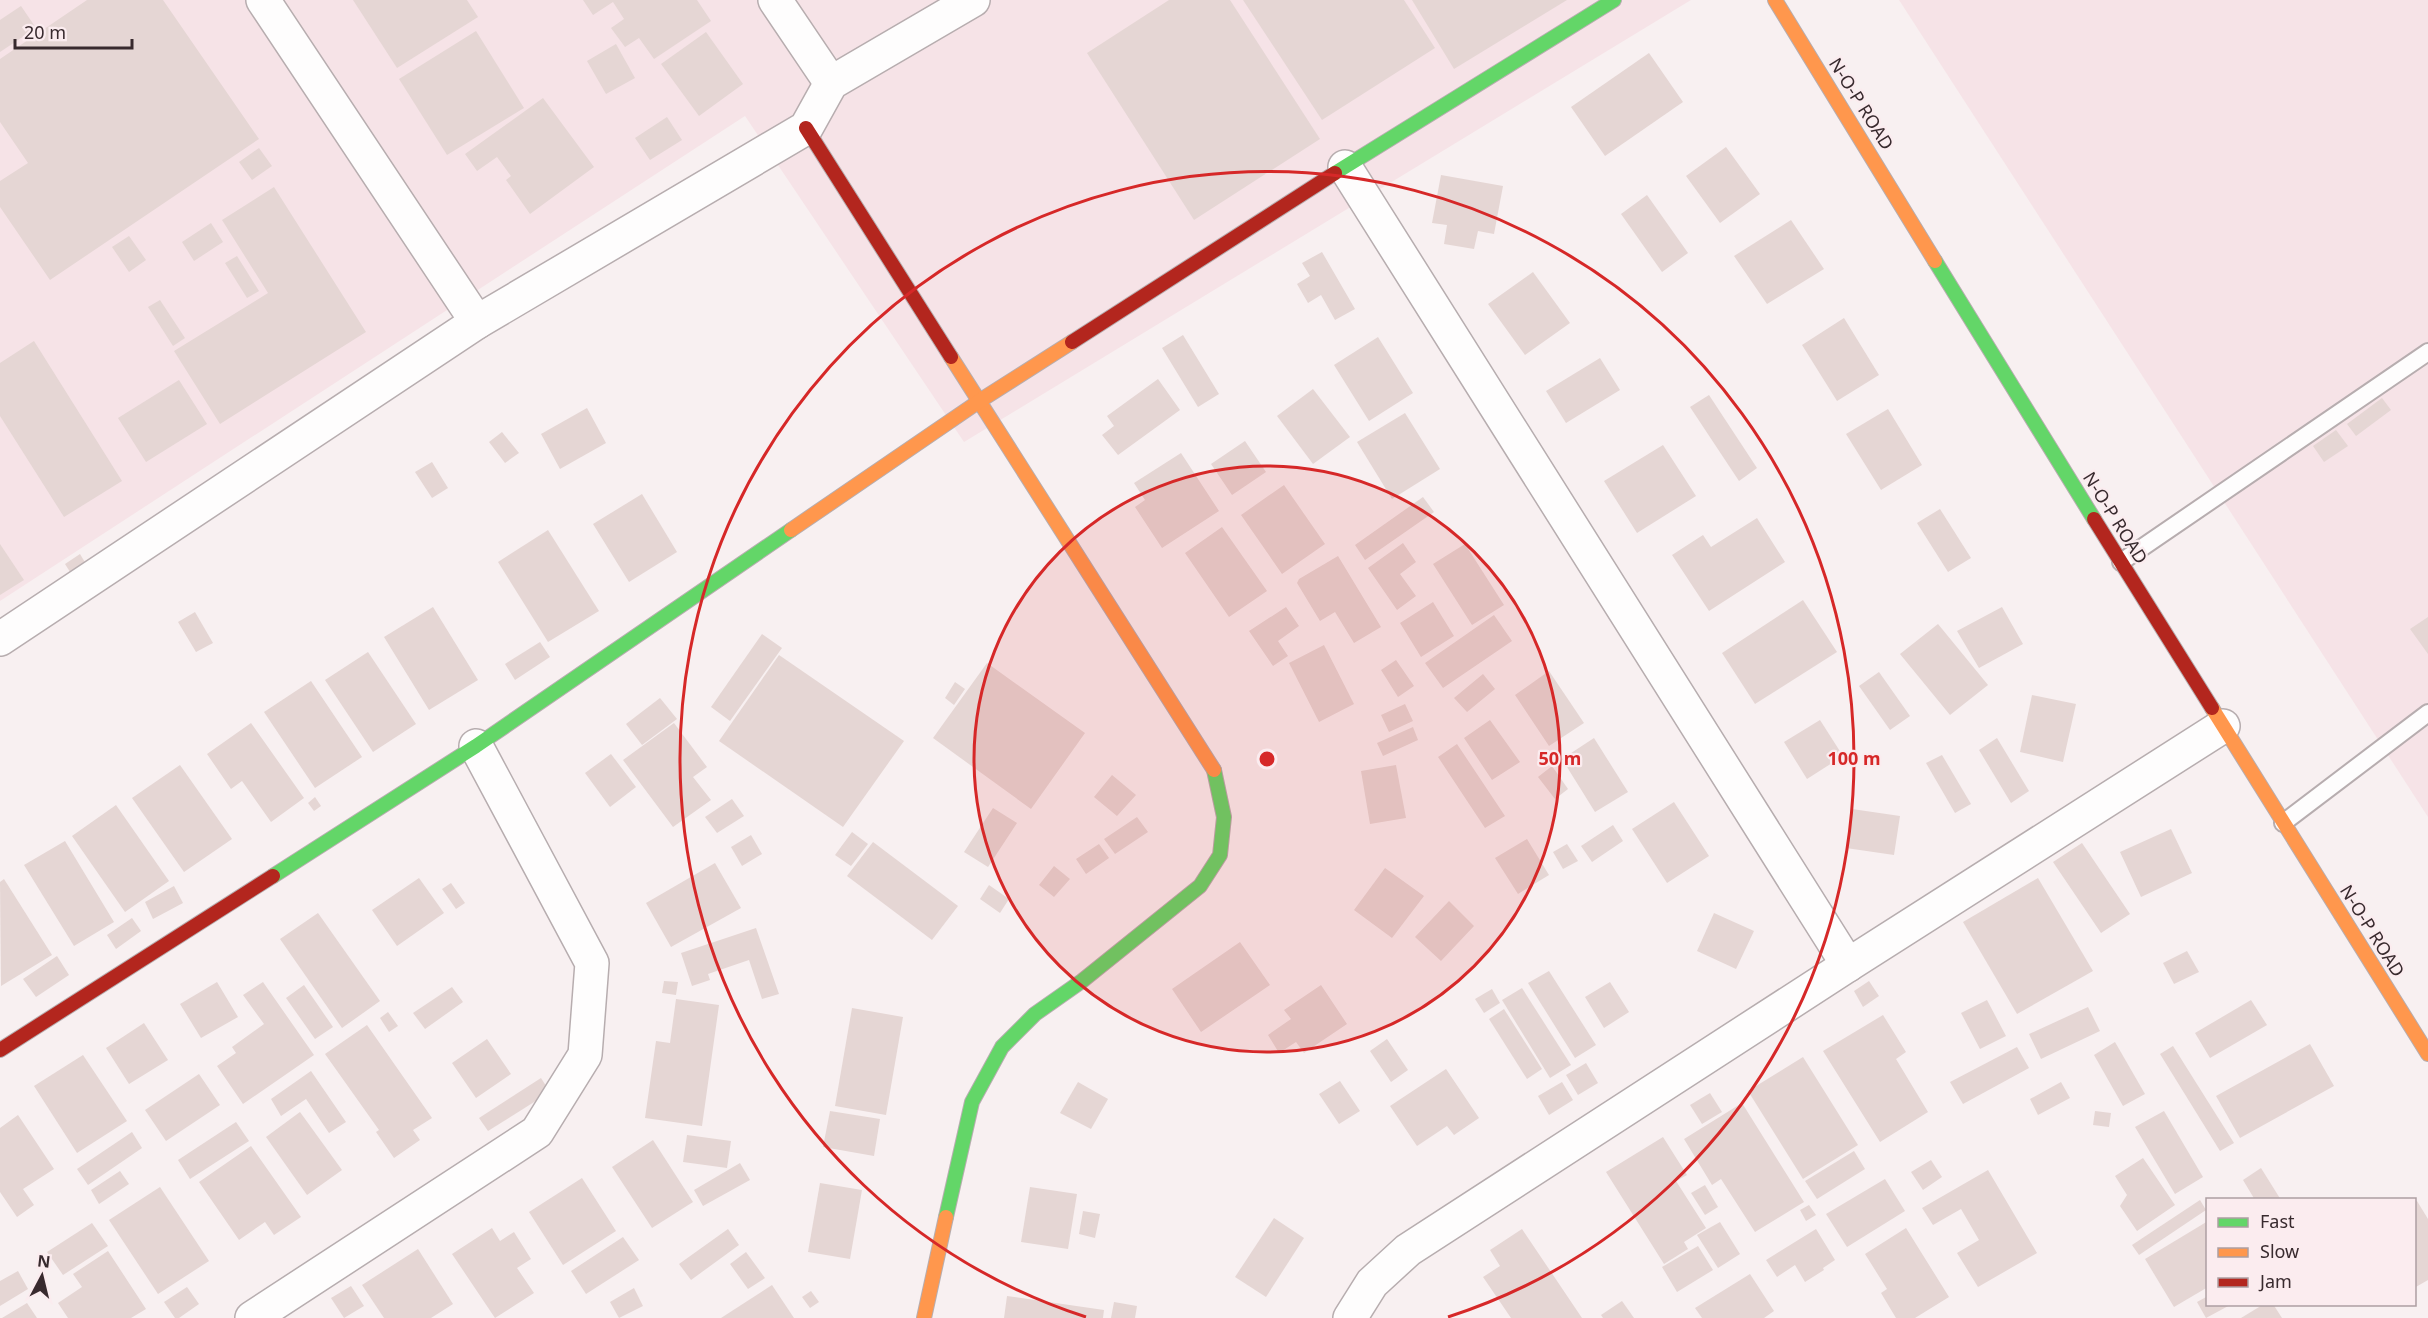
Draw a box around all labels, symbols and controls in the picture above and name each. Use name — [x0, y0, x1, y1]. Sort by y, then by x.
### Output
scale bar — [15, 12, 132, 50]
text: 20 m — [24, 20, 66, 44]
street label: N-O-P ROAD — [1824, 53, 1900, 154]
street label: N-O-P ROAD — [2078, 467, 2154, 568]
text: 50 m — [1539, 746, 1581, 770]
text: 100 m — [1827, 746, 1881, 770]
centre of rings — [1257, 749, 1277, 769]
street label: N-O-P ROAD — [2335, 880, 2411, 981]
legend — [2206, 1198, 2416, 1306]
text: Fast — [2260, 1209, 2295, 1233]
text: Slow — [2260, 1239, 2299, 1263]
north arrow — [12, 1246, 72, 1306]
text: N — [36, 1249, 52, 1273]
text: Jam — [2258, 1269, 2292, 1293]

